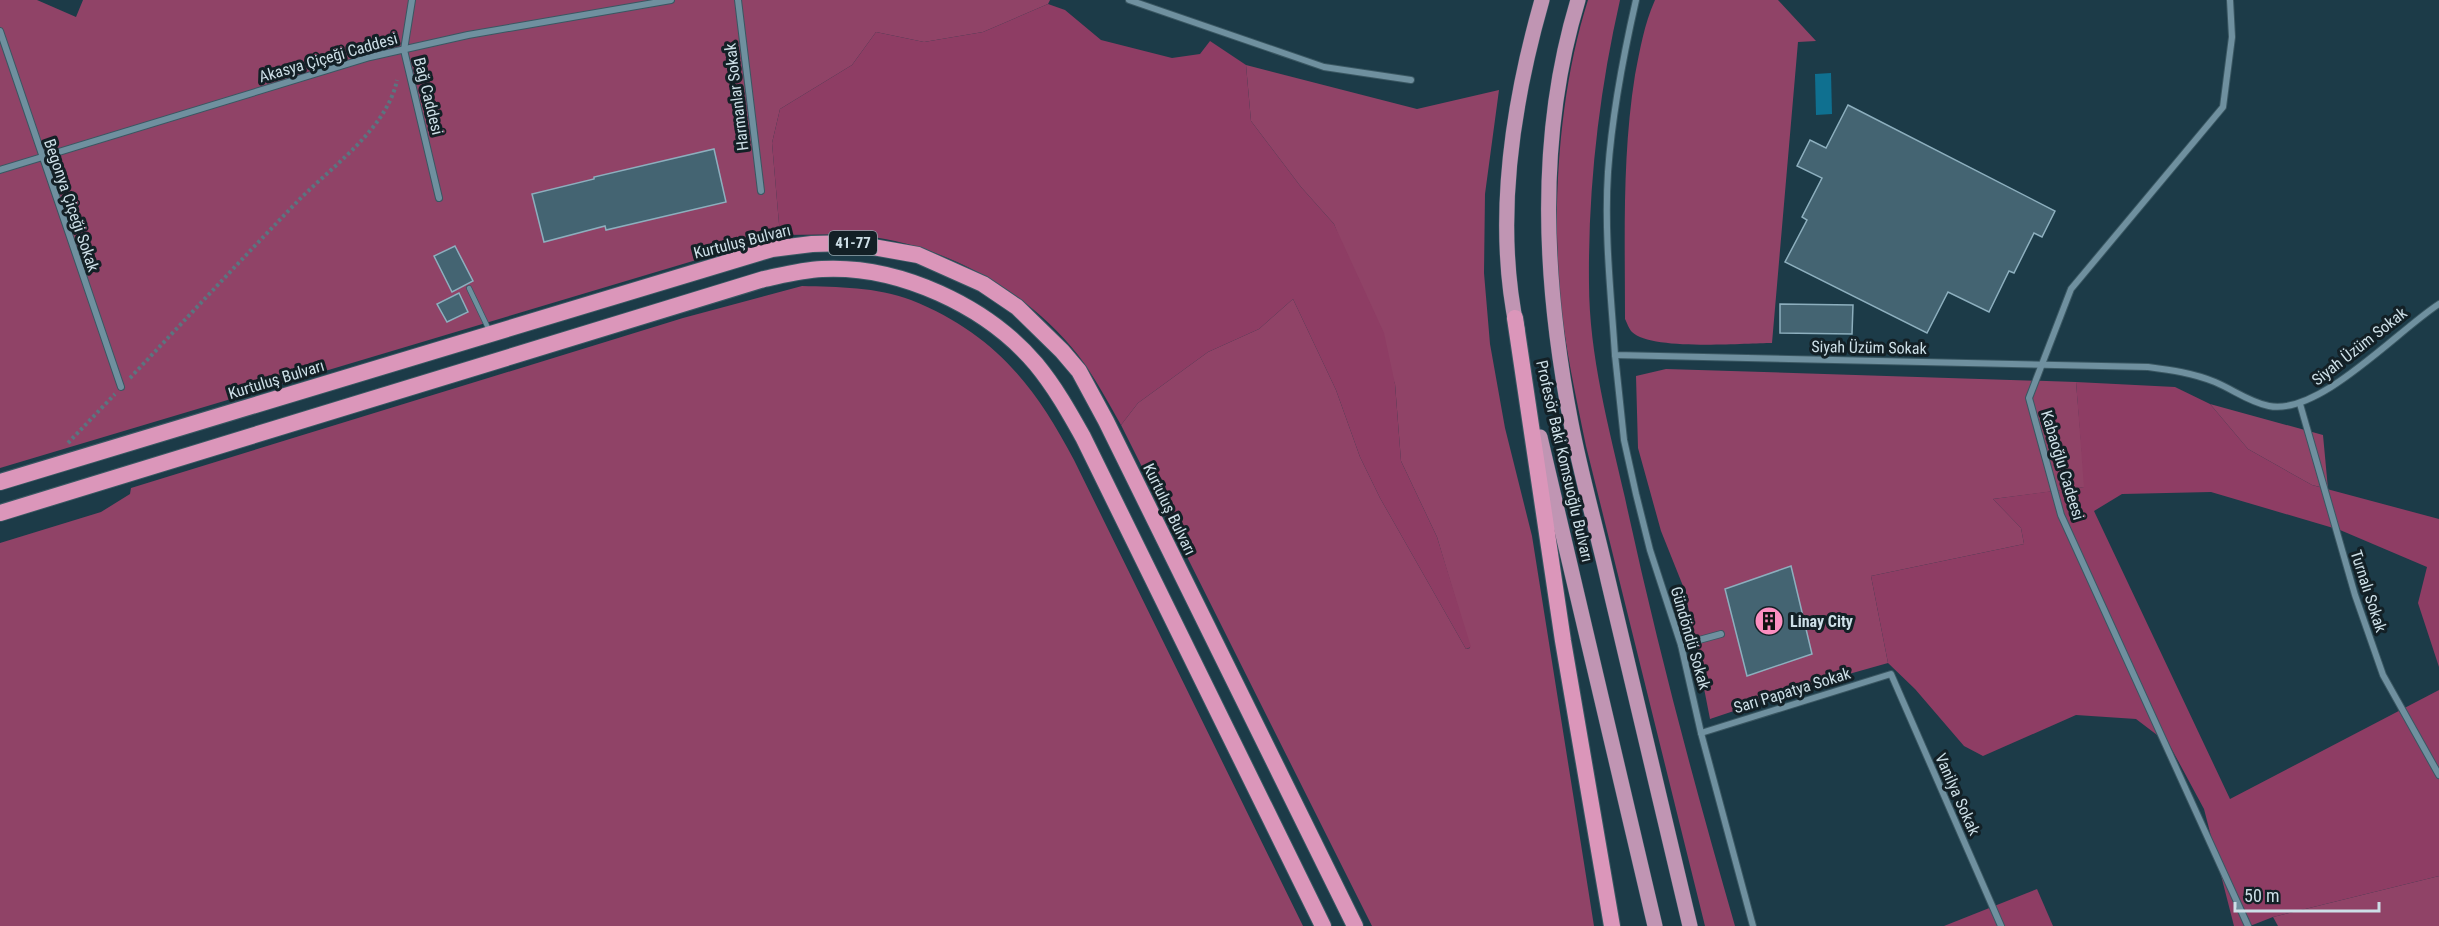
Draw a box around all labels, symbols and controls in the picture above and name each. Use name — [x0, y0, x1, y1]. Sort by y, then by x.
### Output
street label: Akasya Çiçeği Caddesi — [257, 29, 400, 86]
street label: Harmanlar Sokak — [720, 41, 753, 152]
street label: Bağ Caddesi — [410, 55, 447, 137]
street label: Begonya Çiçeği Sokak — [40, 136, 103, 275]
street label: Kurtuluş Bulvarı — [692, 220, 793, 263]
road number: 41-77 — [829, 231, 877, 255]
street label: Siyah Üzüm Sokak — [2308, 303, 2411, 389]
street label: Siyah Üzüm Sokak — [1811, 337, 1928, 358]
street label: Kurtuluş Bulvarı — [226, 356, 327, 403]
street label: Profesör Baki Komsuoğlu Bulvarı — [1532, 358, 1597, 564]
street label: Kabaoğlu Cadeesi — [2037, 408, 2088, 522]
street label: Kurtuluş Bulvarı — [1139, 460, 1200, 558]
street label: Turnalı Sokak — [2346, 548, 2391, 635]
street label: Gündöndü Sokak — [1667, 584, 1715, 693]
building icon: Linay City — [1753, 605, 1785, 637]
place label: Linay City — [1790, 612, 1853, 631]
street label: Sarı Papatya Sokak — [1731, 663, 1854, 717]
street label: Vanilya Sokak — [1931, 750, 1984, 839]
scale bar — [2235, 875, 2379, 913]
text: 50 m — [2244, 885, 2279, 906]

